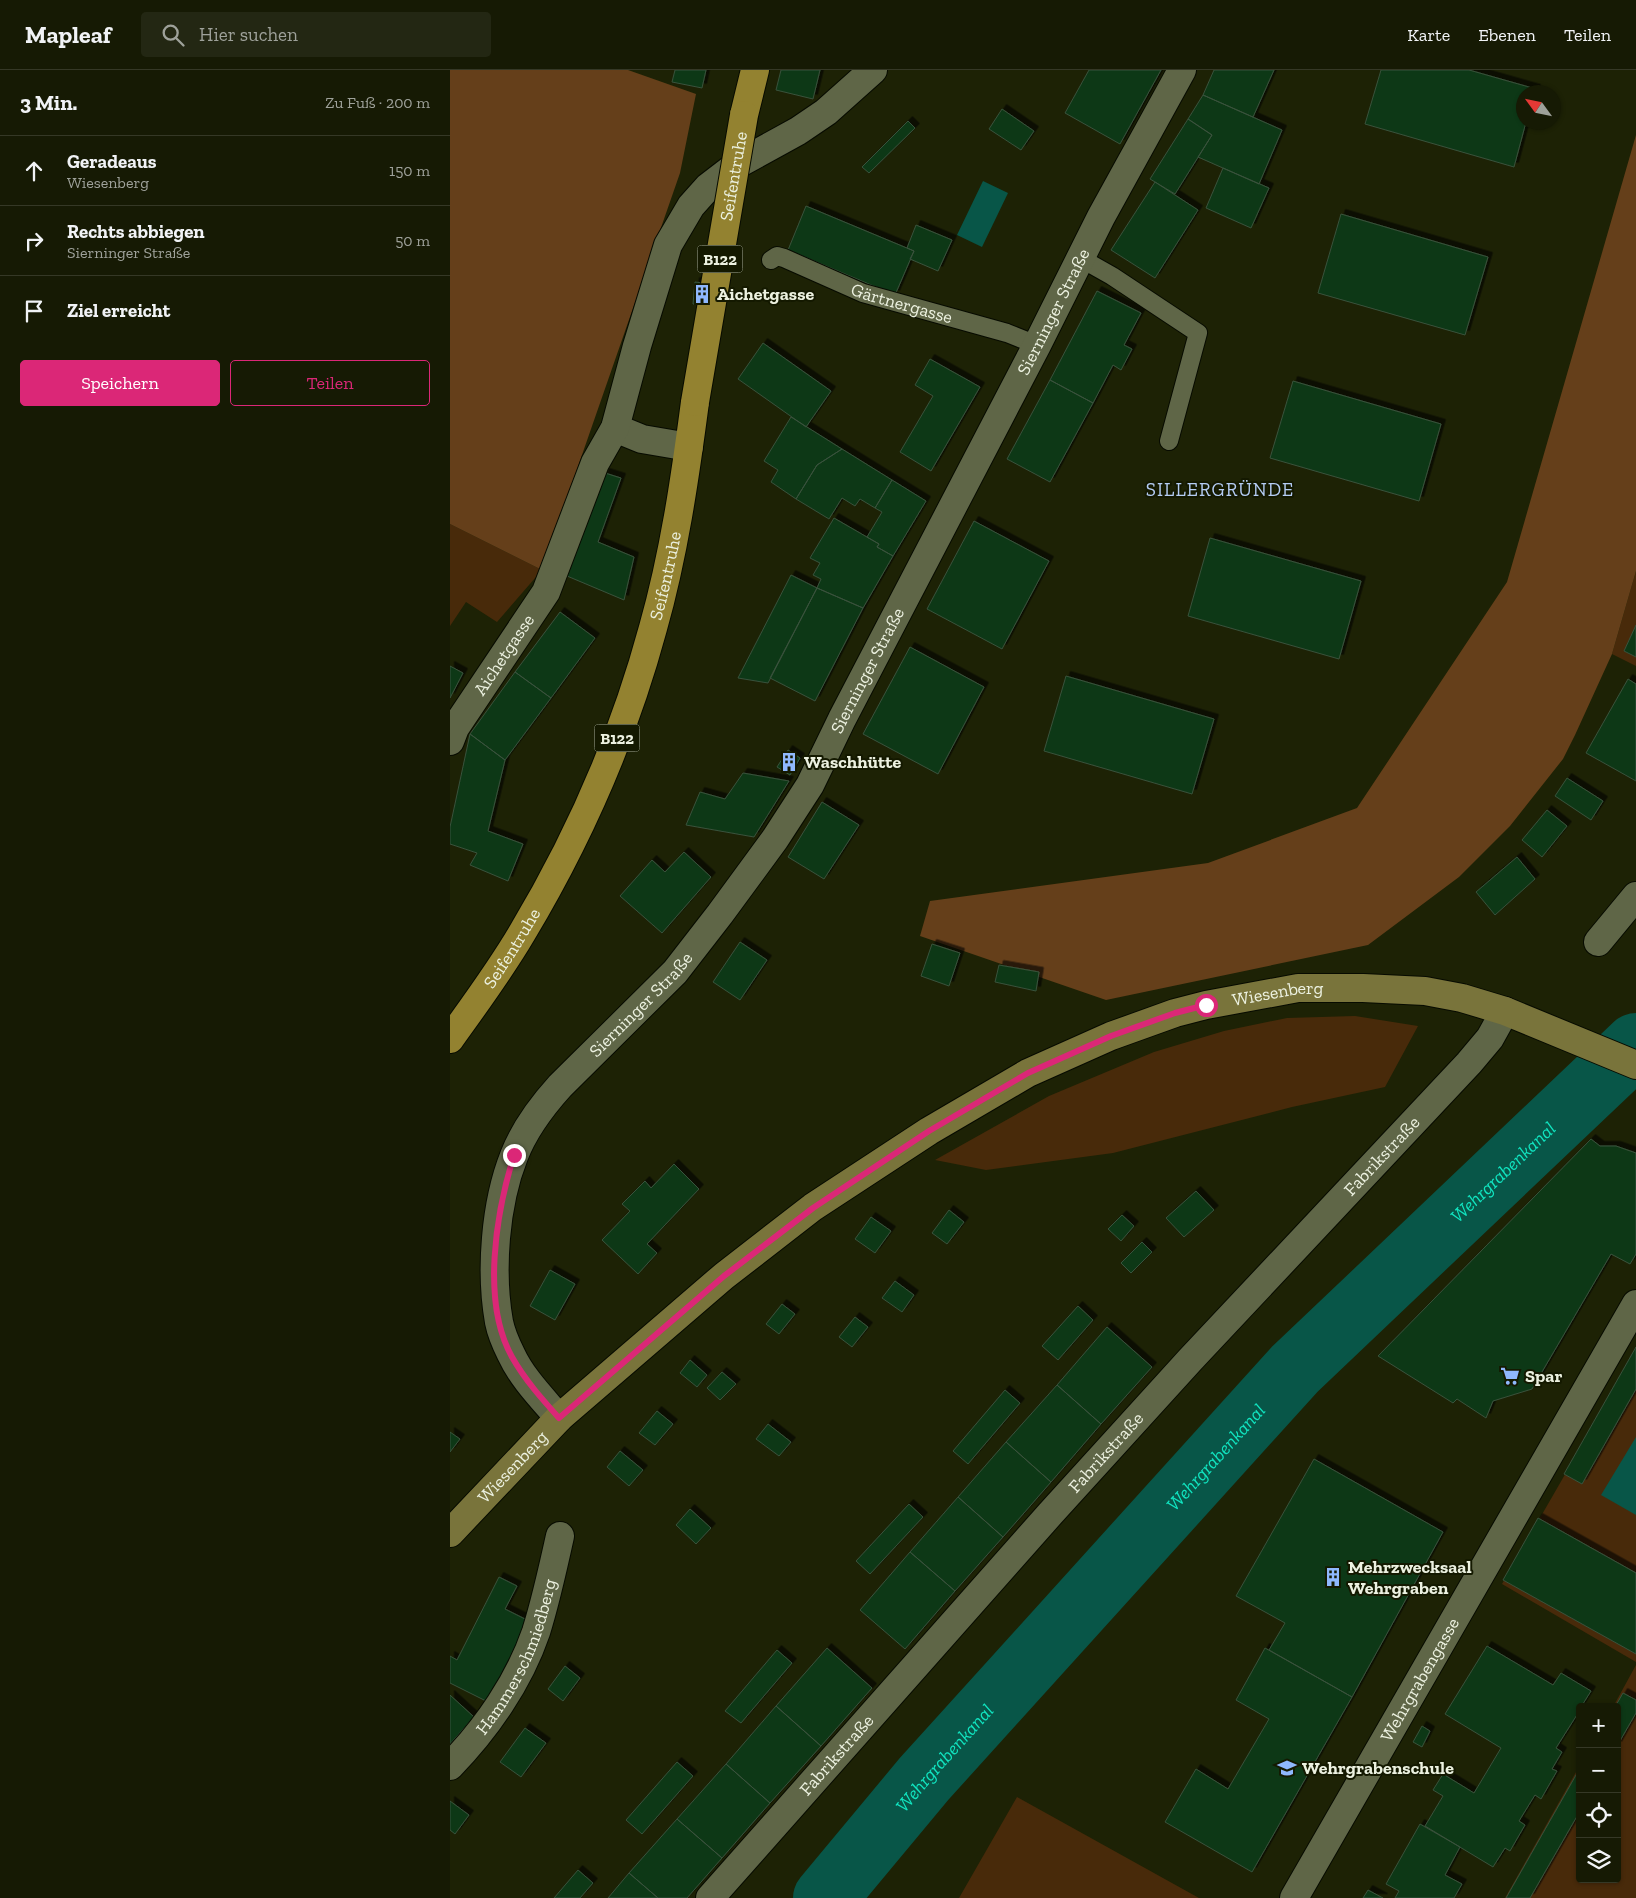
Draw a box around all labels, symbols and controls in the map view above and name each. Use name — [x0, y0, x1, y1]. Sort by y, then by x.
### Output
search box — [141, 12, 491, 57]
text: Mapleaf — [25, 20, 111, 49]
icon: search — [159, 21, 187, 49]
text: Hier suchen — [199, 23, 298, 46]
text: Karte — [1407, 24, 1450, 46]
text: Ebenen — [1478, 24, 1536, 46]
text: Teilen — [1564, 24, 1611, 46]
north arrow — [1516, 85, 1561, 130]
text: 3 Min. — [20, 90, 77, 115]
text: Zu Fuß · 200 m — [325, 93, 430, 112]
street label: Seifentruhe — [715, 130, 752, 223]
text: Geradeaus — [67, 150, 157, 173]
icon: ahead — [20, 157, 48, 185]
text: 150 m — [389, 161, 430, 180]
text: Wiesenberg — [67, 173, 149, 192]
text: Rechts abbiegen — [67, 220, 205, 243]
icon: right — [20, 227, 48, 255]
text: 50 m — [395, 231, 430, 250]
text: Sierninger Straße — [67, 243, 190, 262]
road number: B122 — [698, 245, 742, 272]
street label: Sierninger Straße — [1012, 245, 1094, 379]
street label: Gärtnergasse — [847, 278, 955, 328]
building icon: Aichetgasse — [691, 283, 713, 305]
place label: Aichetgasse — [717, 283, 814, 305]
icon: arrive — [20, 297, 48, 325]
text: Ziel erreicht — [67, 299, 170, 322]
button: Speichern — [20, 360, 220, 406]
button: Teilen — [230, 360, 430, 406]
district label: SILLERGRÜNDE — [1146, 478, 1294, 501]
street label: Seifentruhe — [645, 529, 686, 623]
street label: Sierninger Straße — [826, 604, 909, 737]
street label: Aichetgasse — [469, 610, 539, 700]
road number: B122 — [594, 724, 640, 751]
building icon: Waschhütte — [778, 751, 800, 773]
place label: Waschhütte — [804, 751, 901, 773]
street label: Seifentruhe — [479, 904, 545, 992]
street label: Sierninger Straße — [584, 948, 697, 1062]
street label: Wiesenberg — [1230, 977, 1324, 1011]
route start — [1195, 994, 1218, 1017]
street label: Fabrikstraße — [1339, 1112, 1424, 1200]
water label: Wehrgrabenkanal — [1445, 1117, 1560, 1227]
route end — [503, 1144, 526, 1167]
supermarket icon: Spar — [1499, 1365, 1521, 1387]
place label: Spar — [1525, 1365, 1562, 1387]
water label: Wehrgrabenkanal — [1161, 1399, 1270, 1515]
street label: Fabrikstraße — [1064, 1408, 1148, 1497]
street label: Wiesenberg — [473, 1426, 552, 1508]
place label: Mehrzwecksaal Wehrgraben — [1348, 1556, 1472, 1599]
building icon: Mehrzwecksaal Wehrgraben — [1322, 1566, 1344, 1588]
street label: Hammerschmiedberg — [471, 1577, 561, 1739]
street label: Wehrgrabengasse — [1375, 1614, 1464, 1746]
water label: Wehrgrabenkanal — [890, 1699, 998, 1816]
map controls — [1576, 1703, 1621, 1883]
button: + — [1576, 1703, 1621, 1748]
street label: Fabrikstraße — [795, 1710, 878, 1800]
button: − — [1576, 1748, 1621, 1793]
school or university icon: Wehrgrabenschule — [1276, 1757, 1298, 1779]
place label: Wehrgrabenschule — [1302, 1757, 1454, 1779]
button: locate — [1576, 1793, 1621, 1838]
button: layers — [1576, 1838, 1621, 1883]

